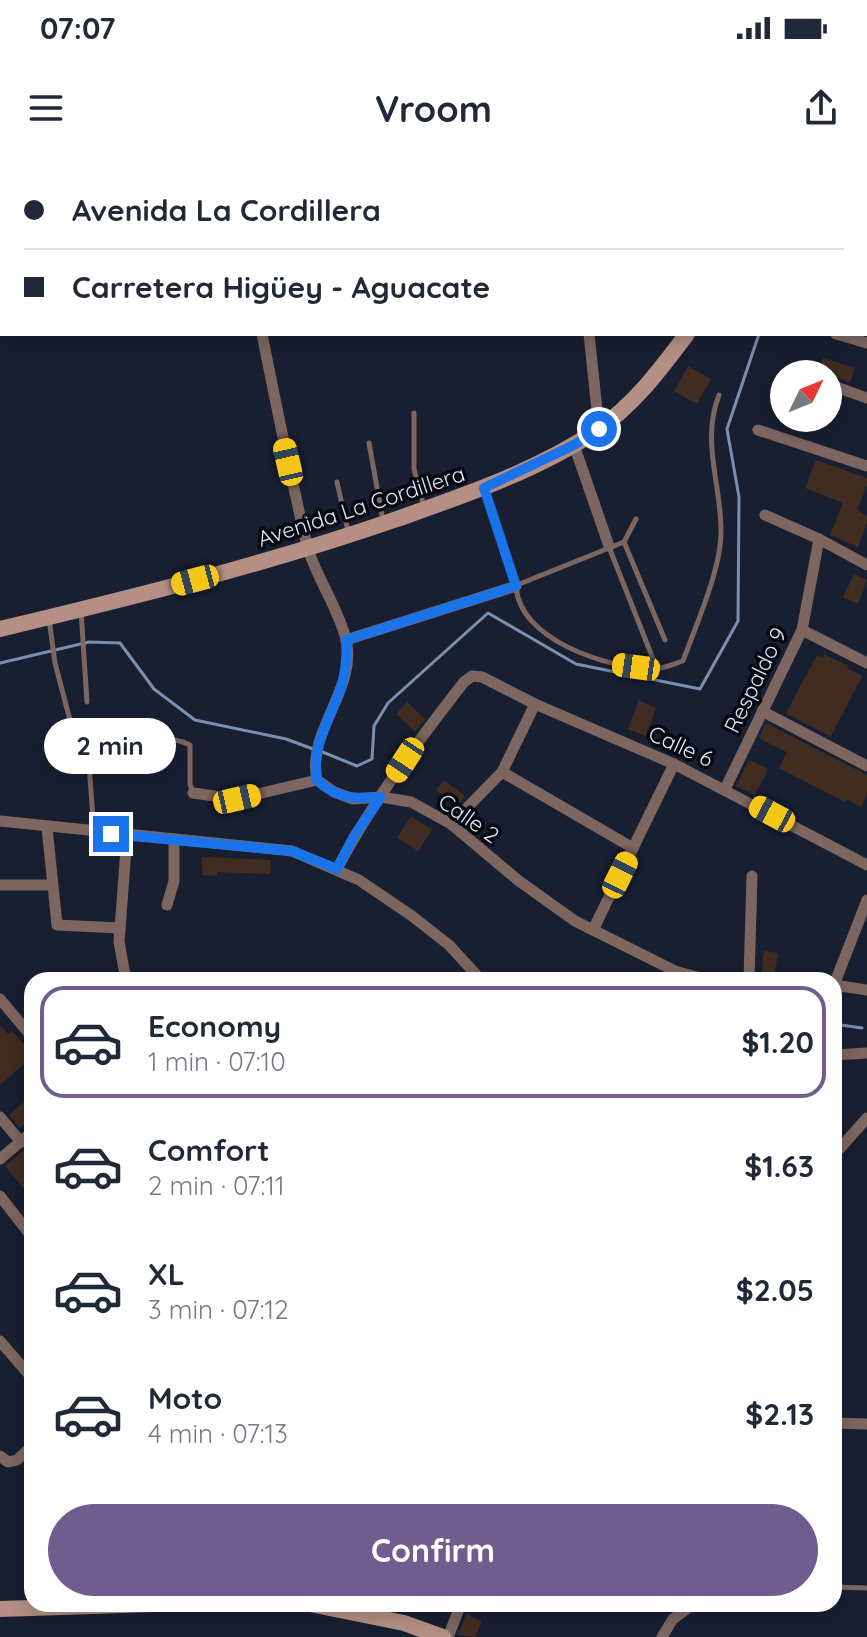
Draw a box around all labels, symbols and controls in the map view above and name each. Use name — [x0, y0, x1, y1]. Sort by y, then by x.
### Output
text: 07:07 — [40, 9, 116, 47]
icon: menu — [24, 86, 68, 130]
text: Vroom — [375, 86, 492, 131]
icon: share — [799, 86, 843, 130]
text: Avenida La Cordillera — [72, 191, 381, 229]
text: Carretera Higüey - Aguacate — [72, 268, 490, 306]
north arrow — [770, 360, 842, 432]
map controls — [770, 360, 842, 432]
route start — [581, 411, 617, 447]
car — [271, 436, 305, 488]
street label: Avenida La Cordillera — [254, 459, 468, 553]
car — [169, 562, 221, 598]
street label: Respaldo 9 — [717, 623, 793, 737]
car — [611, 652, 661, 682]
callout: 2 min — [45, 718, 177, 774]
street label: Calle 6 — [644, 719, 718, 773]
text: 2 min — [76, 729, 144, 762]
car — [382, 733, 428, 787]
car — [211, 782, 263, 816]
street label: Calle 2 — [433, 787, 505, 849]
car — [745, 792, 799, 836]
route end — [93, 816, 129, 852]
car — [599, 848, 641, 902]
icon: car — [52, 1006, 124, 1078]
text: Economy — [148, 1007, 281, 1045]
text: $1.20 — [741, 1023, 814, 1061]
text: 1 min · 07:10 — [148, 1045, 286, 1078]
icon: car — [52, 1130, 124, 1202]
text: Comfort — [148, 1131, 269, 1169]
text: $1.63 — [744, 1147, 814, 1185]
text: 2 min · 07:11 — [148, 1169, 285, 1202]
icon: car — [52, 1254, 124, 1326]
text: XL — [148, 1255, 185, 1293]
text: $2.05 — [736, 1271, 814, 1309]
text: 3 min · 07:12 — [148, 1293, 289, 1326]
icon: car — [52, 1378, 124, 1450]
text: Moto — [148, 1379, 222, 1417]
text: $2.13 — [745, 1395, 814, 1433]
text: 4 min · 07:13 — [148, 1417, 288, 1450]
button: Confirm — [48, 1504, 818, 1596]

